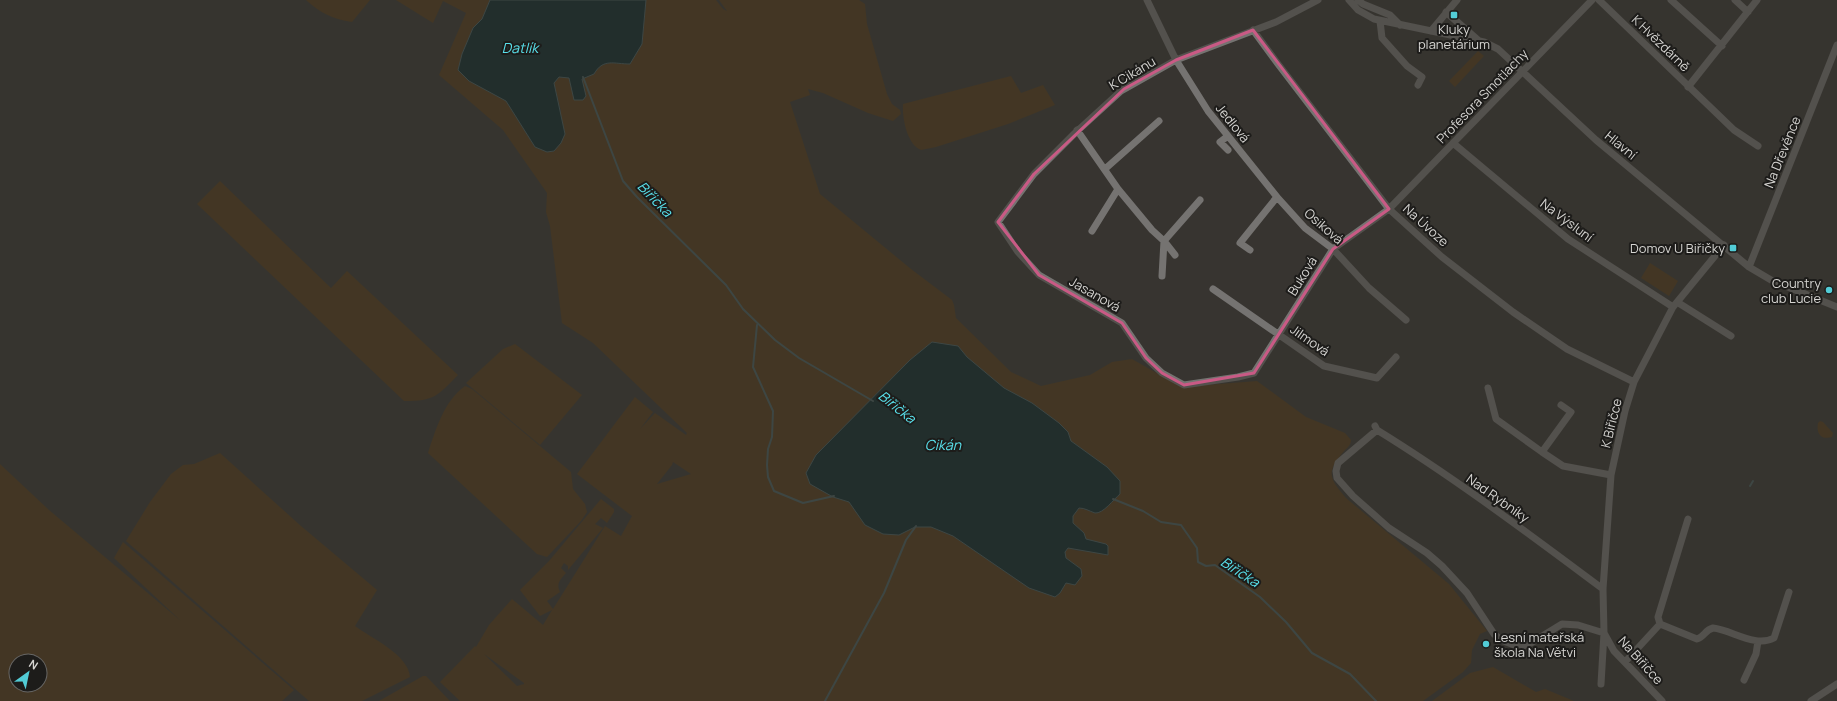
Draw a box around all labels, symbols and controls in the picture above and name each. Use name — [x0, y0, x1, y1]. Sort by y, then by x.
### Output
marker: Kluky planetárium — [1449, 10, 1459, 20]
street label: K Hvězdárně — [1628, 11, 1694, 76]
place label: Kluky planetárium — [1418, 20, 1490, 53]
water label: Datlík — [502, 38, 540, 57]
street label: Profesora Smotlachy — [1432, 45, 1532, 147]
street label: K Cikánu — [1105, 52, 1159, 94]
street label: Jedlová — [1212, 100, 1254, 146]
street label: Na Dřevěnce — [1759, 113, 1805, 190]
street label: Hlavní — [1601, 127, 1641, 163]
water label: Biřička — [634, 177, 678, 221]
street label: Na Výsluní — [1537, 194, 1597, 246]
street label: Na Úvoze — [1399, 200, 1453, 251]
street label: Osiková — [1301, 204, 1347, 248]
place label: Domov U Biřičky — [1630, 239, 1725, 257]
marker: Domov U Biřičky — [1728, 243, 1738, 253]
street label: Buková — [1283, 253, 1321, 299]
street label: Jasanová — [1066, 272, 1124, 316]
place label: Country club Lucie — [1761, 274, 1821, 307]
marker: Country club Lucie — [1824, 285, 1834, 295]
street label: Jilmová — [1287, 320, 1333, 360]
water label: Biřička — [875, 386, 921, 428]
street label: K Biřičce — [1596, 396, 1626, 450]
water label: Cikán — [925, 435, 962, 454]
street label: Nad Rybníky — [1463, 470, 1533, 526]
water label: Biřička — [1217, 552, 1264, 592]
place label: Lesní mateřská škola Na Větvi — [1494, 628, 1584, 661]
street label: Na Biřičce — [1615, 632, 1668, 688]
marker: Lesní mateřská škola Na Větvi — [1481, 639, 1491, 649]
north arrow — [8, 653, 48, 693]
text: N — [26, 656, 41, 673]

